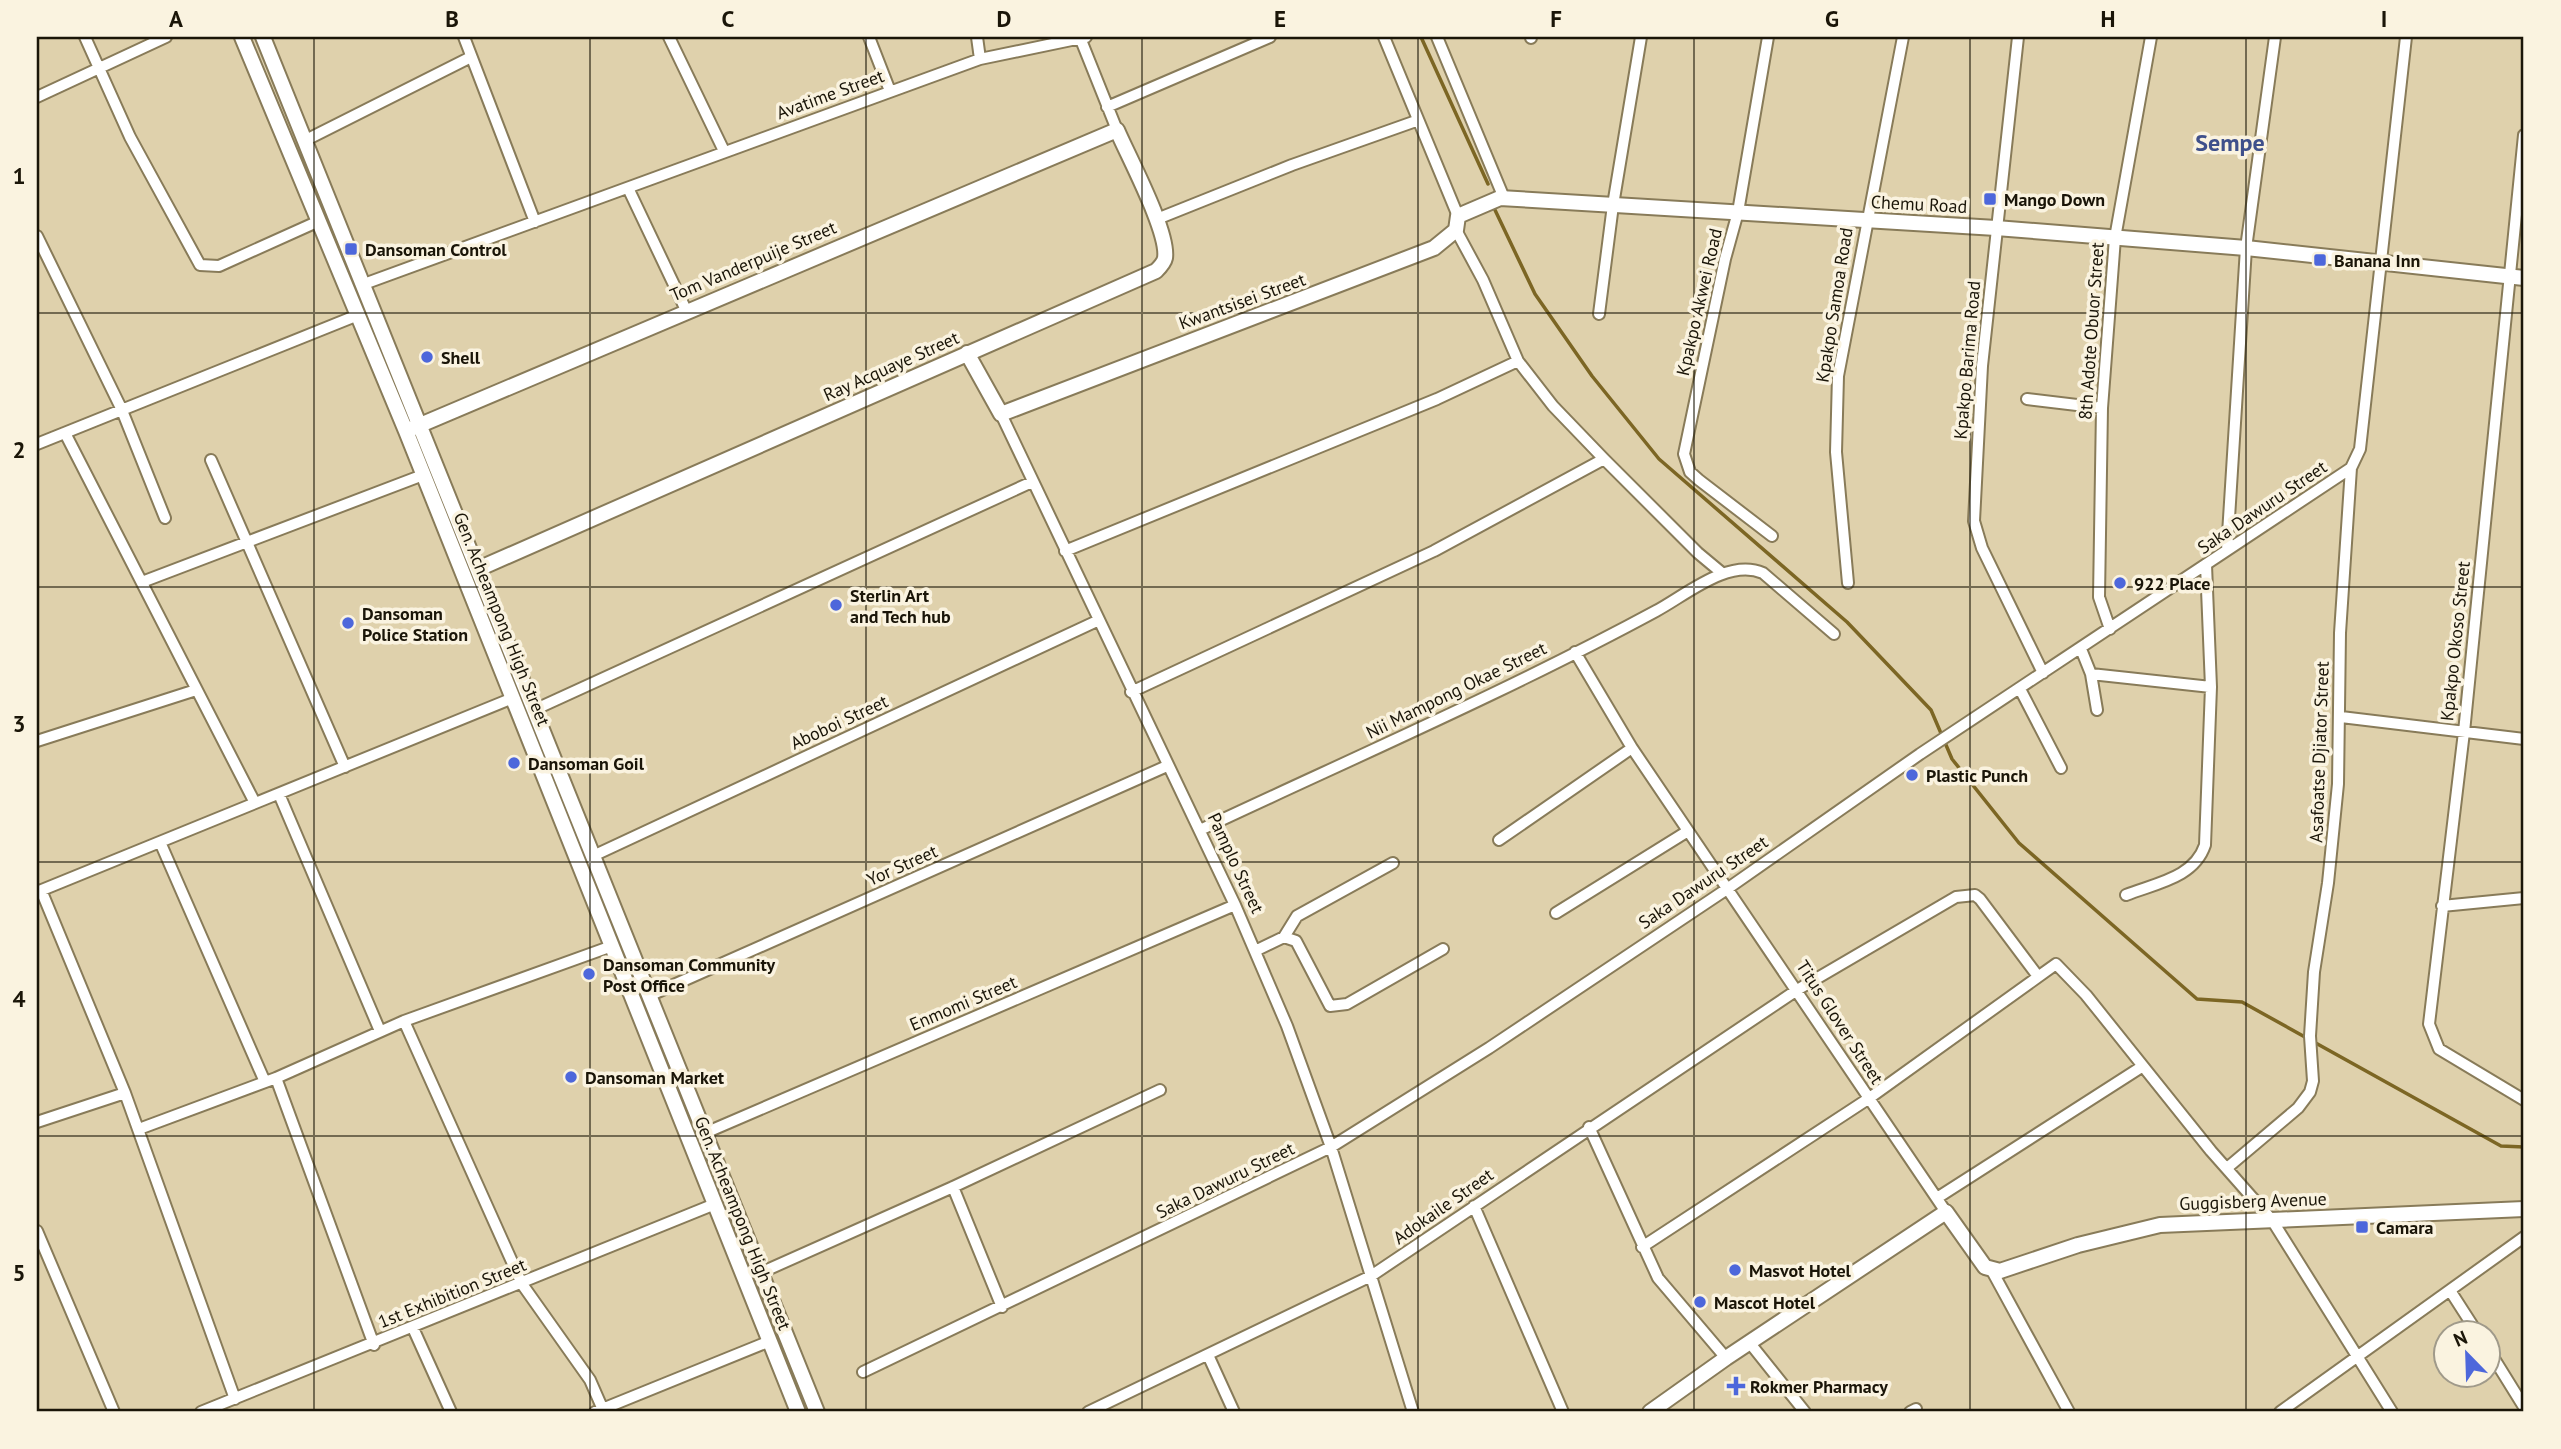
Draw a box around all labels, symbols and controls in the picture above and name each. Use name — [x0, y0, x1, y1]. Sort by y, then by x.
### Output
text: A — [169, 4, 183, 33]
text: B — [445, 4, 459, 33]
text: C — [722, 4, 735, 33]
text: D — [997, 4, 1011, 33]
text: E — [1274, 4, 1286, 33]
text: F — [1550, 4, 1562, 33]
text: G — [1825, 4, 1839, 33]
text: H — [2101, 4, 2115, 33]
text: I — [2381, 4, 2387, 33]
street label: Avatime Street — [773, 64, 887, 124]
district label: Sempe — [2195, 127, 2265, 158]
text: 1 — [12, 161, 26, 190]
place label: Mango Down — [2004, 188, 2105, 211]
street label: Chemu Road — [1870, 190, 1968, 218]
marker: Mango Down — [1982, 191, 1998, 207]
street label: Tom Vanderpuije Street — [666, 216, 840, 306]
street label: Kpakpo Akwei Road — [1671, 226, 1727, 378]
street label: Kpakpo Samoa Road — [1810, 226, 1858, 384]
place label: Dansoman Control — [365, 238, 507, 261]
marker: Dansoman Control — [343, 241, 359, 257]
street label: 8th Adote Obuor Street — [2073, 241, 2109, 421]
place label: Banana Inn — [2334, 249, 2420, 272]
marker: Banana Inn — [2312, 252, 2328, 268]
street label: Kwantsisei Street — [1176, 267, 1308, 335]
street label: Kpakpo Barima Road — [1949, 280, 1985, 440]
street label: Ray Acquaye Street — [820, 326, 962, 406]
place label: Shell — [441, 346, 481, 369]
marker: Shell — [419, 349, 435, 365]
text: 2 — [12, 435, 26, 464]
street label: Saka Dawuru Street — [2193, 455, 2331, 559]
street label: Gen. Acheampong High Street — [449, 509, 555, 729]
street label: Kpakpo Okoso Street — [2435, 560, 2475, 722]
place label: 922 Place — [2134, 572, 2210, 595]
marker: 922 Place — [2112, 575, 2128, 591]
place label: Sterlin Art and Tech hub — [850, 584, 951, 628]
marker: Sterlin Art and Tech hub — [828, 597, 844, 613]
place label: Dansoman Police Station — [362, 602, 468, 646]
marker: Dansoman Police Station — [340, 615, 356, 631]
street label: Nii Mampong Okae Street — [1362, 636, 1550, 744]
street label: Asafoatse Djiator Street — [2304, 661, 2334, 843]
street label: Aboboi Street — [787, 689, 891, 755]
text: 3 — [12, 709, 26, 738]
place label: Dansoman Goil — [528, 752, 645, 775]
marker: Dansoman Goil — [506, 755, 522, 771]
place label: Plastic Punch — [1926, 764, 2028, 787]
marker: Plastic Punch — [1904, 767, 1920, 783]
street label: Pamplo Street — [1203, 809, 1269, 917]
street label: Saka Dawuru Street — [1634, 830, 1772, 934]
street label: Yor Street — [863, 839, 941, 891]
place label: Dansoman Community Post Office — [603, 953, 775, 997]
street label: Titus Glover Street — [1791, 956, 1889, 1088]
marker: Dansoman Community Post Office — [581, 966, 597, 982]
street label: Enmomi Street — [906, 970, 1020, 1036]
text: 4 — [12, 984, 26, 1013]
place label: Dansoman Market — [585, 1066, 725, 1089]
marker: Dansoman Market — [563, 1069, 579, 1085]
street label: Gen. Acheampong High Street — [690, 1113, 796, 1333]
street label: Saka Dawuru Street — [1152, 1137, 1298, 1223]
street label: Adokaile Street — [1388, 1163, 1498, 1249]
street label: Guggisberg Avenue — [2179, 1187, 2327, 1215]
place label: Camara — [2376, 1216, 2434, 1239]
marker: Camara — [2354, 1219, 2370, 1235]
street label: 1st Exhibition Street — [375, 1253, 529, 1333]
text: 5 — [12, 1258, 26, 1287]
place label: Masvot Hotel — [1749, 1259, 1852, 1282]
marker: Masvot Hotel — [1727, 1262, 1743, 1278]
place label: Mascot Hotel — [1714, 1291, 1816, 1314]
marker: Mascot Hotel — [1692, 1294, 1708, 1310]
north arrow — [2432, 1320, 2502, 1390]
text: N — [2450, 1325, 2471, 1352]
place label: Rokmer Pharmacy — [1750, 1375, 1888, 1398]
marker: Rokmer Pharmacy — [1728, 1378, 1744, 1394]

